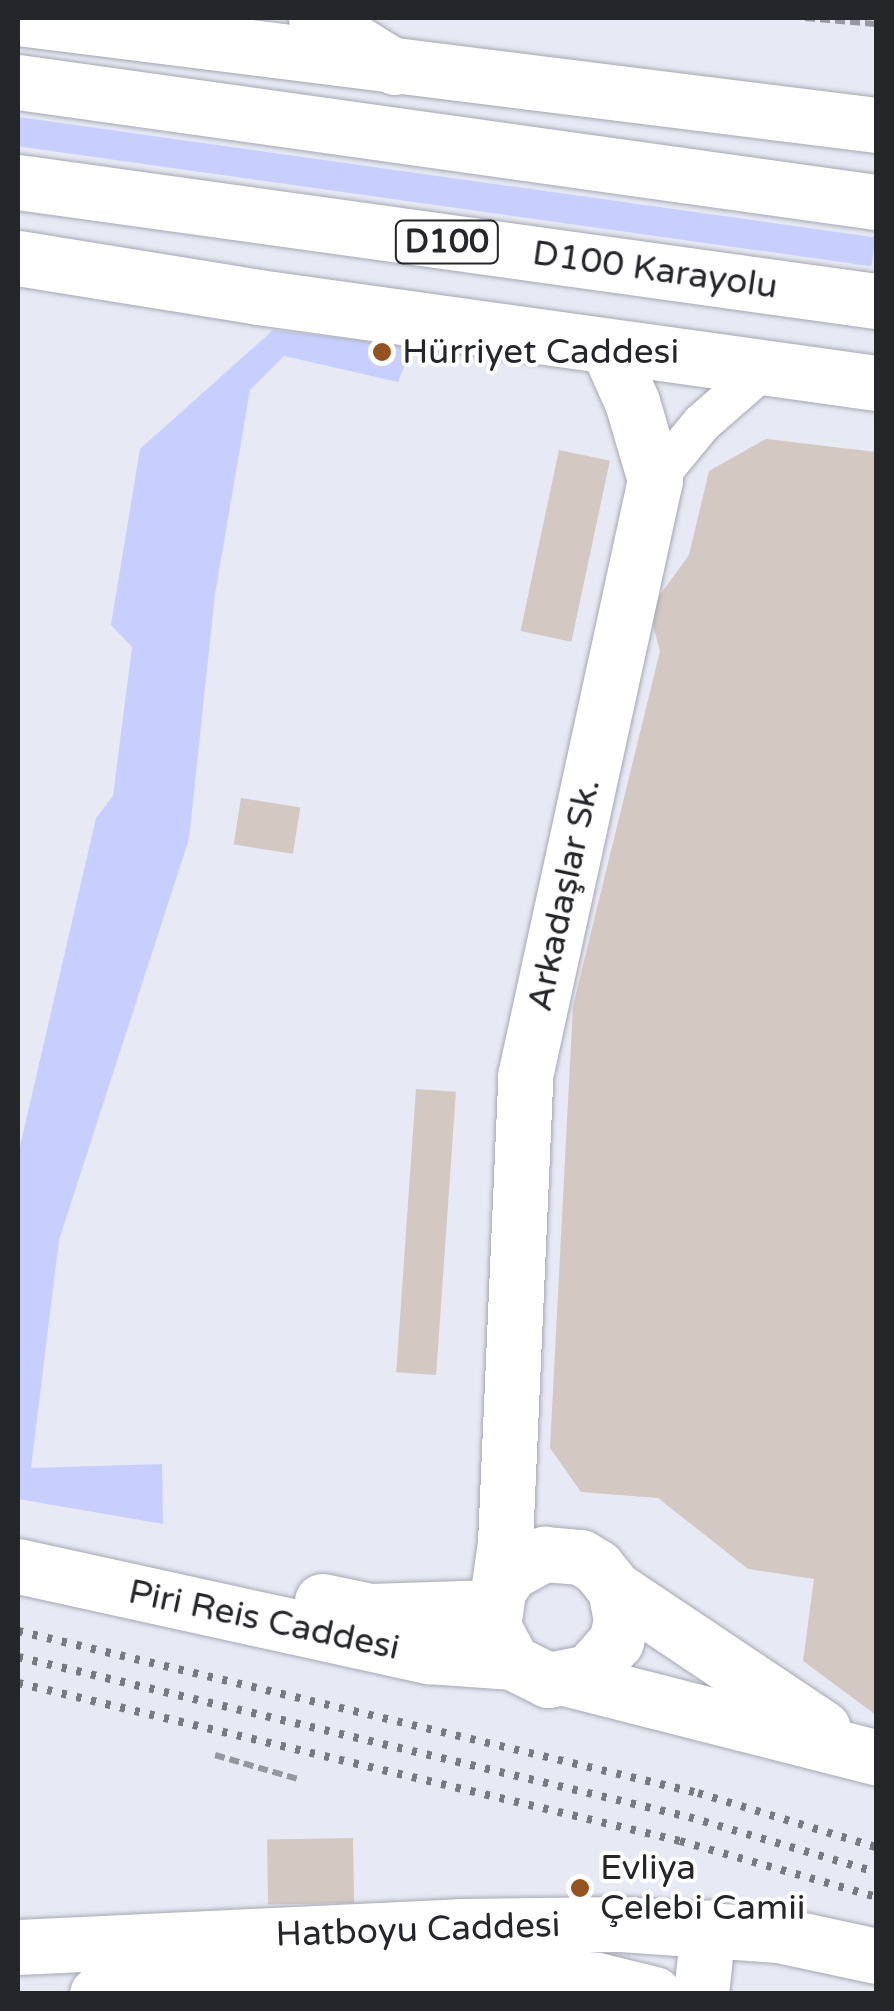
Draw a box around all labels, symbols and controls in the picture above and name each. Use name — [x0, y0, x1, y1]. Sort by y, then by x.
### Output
road number: D100 — [394, 215, 500, 269]
street label: D100 Karayolu — [530, 232, 780, 308]
place label: Hürriyet Caddesi — [402, 331, 679, 373]
marker: Hürriyet Caddesi — [371, 341, 393, 363]
street label: Arkadaşlar Sk. — [519, 775, 609, 1015]
street label: Piri Reis Caddesi — [125, 1571, 403, 1669]
place label: Evliya Çelebi Camii — [600, 1847, 806, 1929]
marker: Evliya Çelebi Camii — [569, 1877, 591, 1899]
street label: Hatboyu Caddesi — [275, 1904, 561, 1956]

